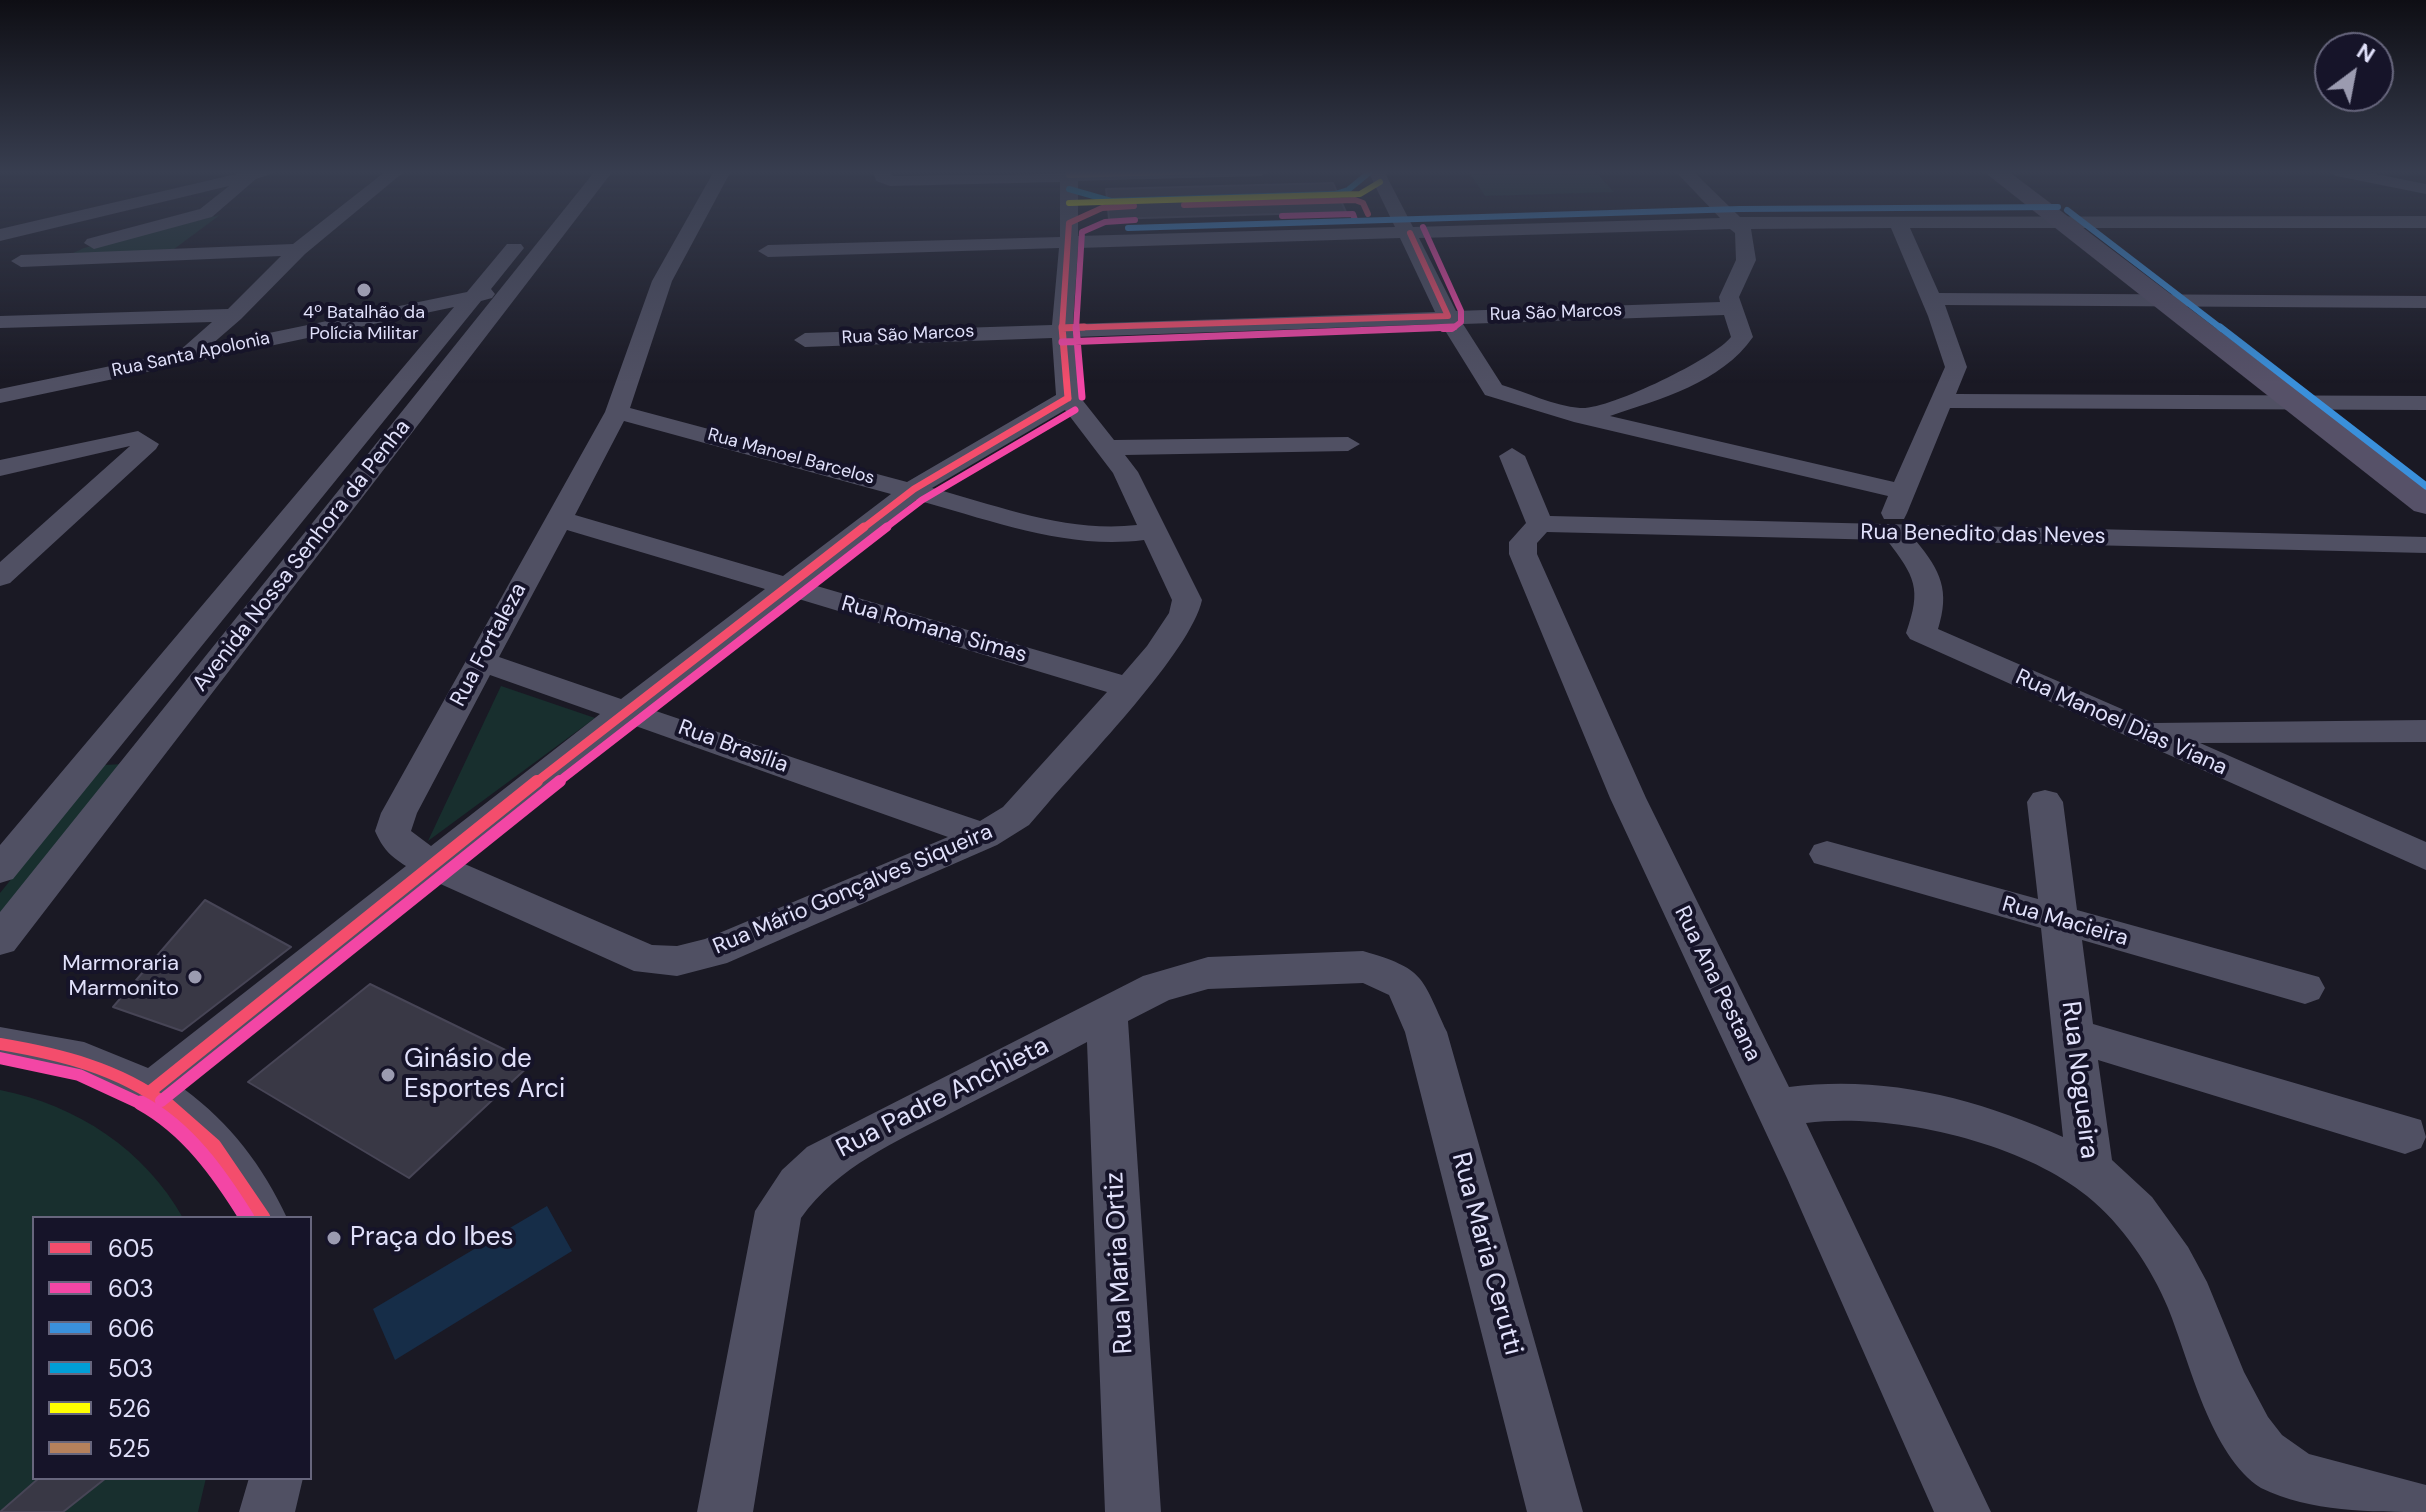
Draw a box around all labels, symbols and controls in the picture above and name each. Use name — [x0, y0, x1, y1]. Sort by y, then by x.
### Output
north arrow — [2314, 32, 2394, 112]
text: N — [2351, 36, 2380, 69]
marker: 4º Batalhão da Polícia Militar — [355, 281, 373, 299]
street label: Rua São Marcos — [1489, 300, 1623, 326]
place label: 4º Batalhão da Polícia Militar — [303, 302, 425, 344]
street label: Rua São Marcos — [841, 321, 975, 349]
street label: Rua Santa Apolonia — [110, 328, 272, 382]
street label: Avenida Nossa Senhora da Penha — [188, 415, 416, 697]
street label: Rua Manoel Barcelos — [705, 424, 877, 490]
street label: Rua Benedito das Neves — [1860, 520, 2106, 550]
street label: Rua Fortaleza — [445, 579, 533, 711]
street label: Rua Romana Simas — [838, 591, 1030, 669]
street label: Rua Manoel Dias Viana — [2011, 664, 2231, 782]
street label: Rua Brasília — [674, 715, 792, 779]
street label: Rua Mário Gonçalves Siqueira — [709, 819, 997, 961]
street label: Rua Macieira — [1999, 891, 2131, 953]
street label: Rua Ana Pestana — [1668, 902, 1766, 1066]
place label: Marmoraria Marmonito — [62, 951, 179, 1002]
marker: Marmoraria Marmonito — [186, 968, 204, 986]
street label: Rua Nogueira — [2054, 999, 2104, 1161]
street label: Rua Padre Anchieta — [832, 1031, 1054, 1165]
place label: Ginásio de Esportes Arci — [404, 1044, 565, 1106]
marker: Ginásio de Esportes Arci — [379, 1066, 397, 1084]
street label: Rua Maria Cerutti — [1444, 1149, 1528, 1359]
street label: Rua Maria Ortiz — [1100, 1171, 1140, 1355]
legend — [32, 1216, 312, 1480]
place label: Praça do Ibes — [350, 1222, 514, 1254]
marker: Praça do Ibes — [325, 1229, 343, 1247]
text: 605 — [108, 1233, 154, 1264]
text: 603 — [108, 1273, 154, 1304]
text: 606 — [108, 1313, 155, 1344]
text: 503 — [108, 1353, 153, 1384]
text: 526 — [108, 1393, 151, 1424]
text: 525 — [108, 1433, 151, 1464]

